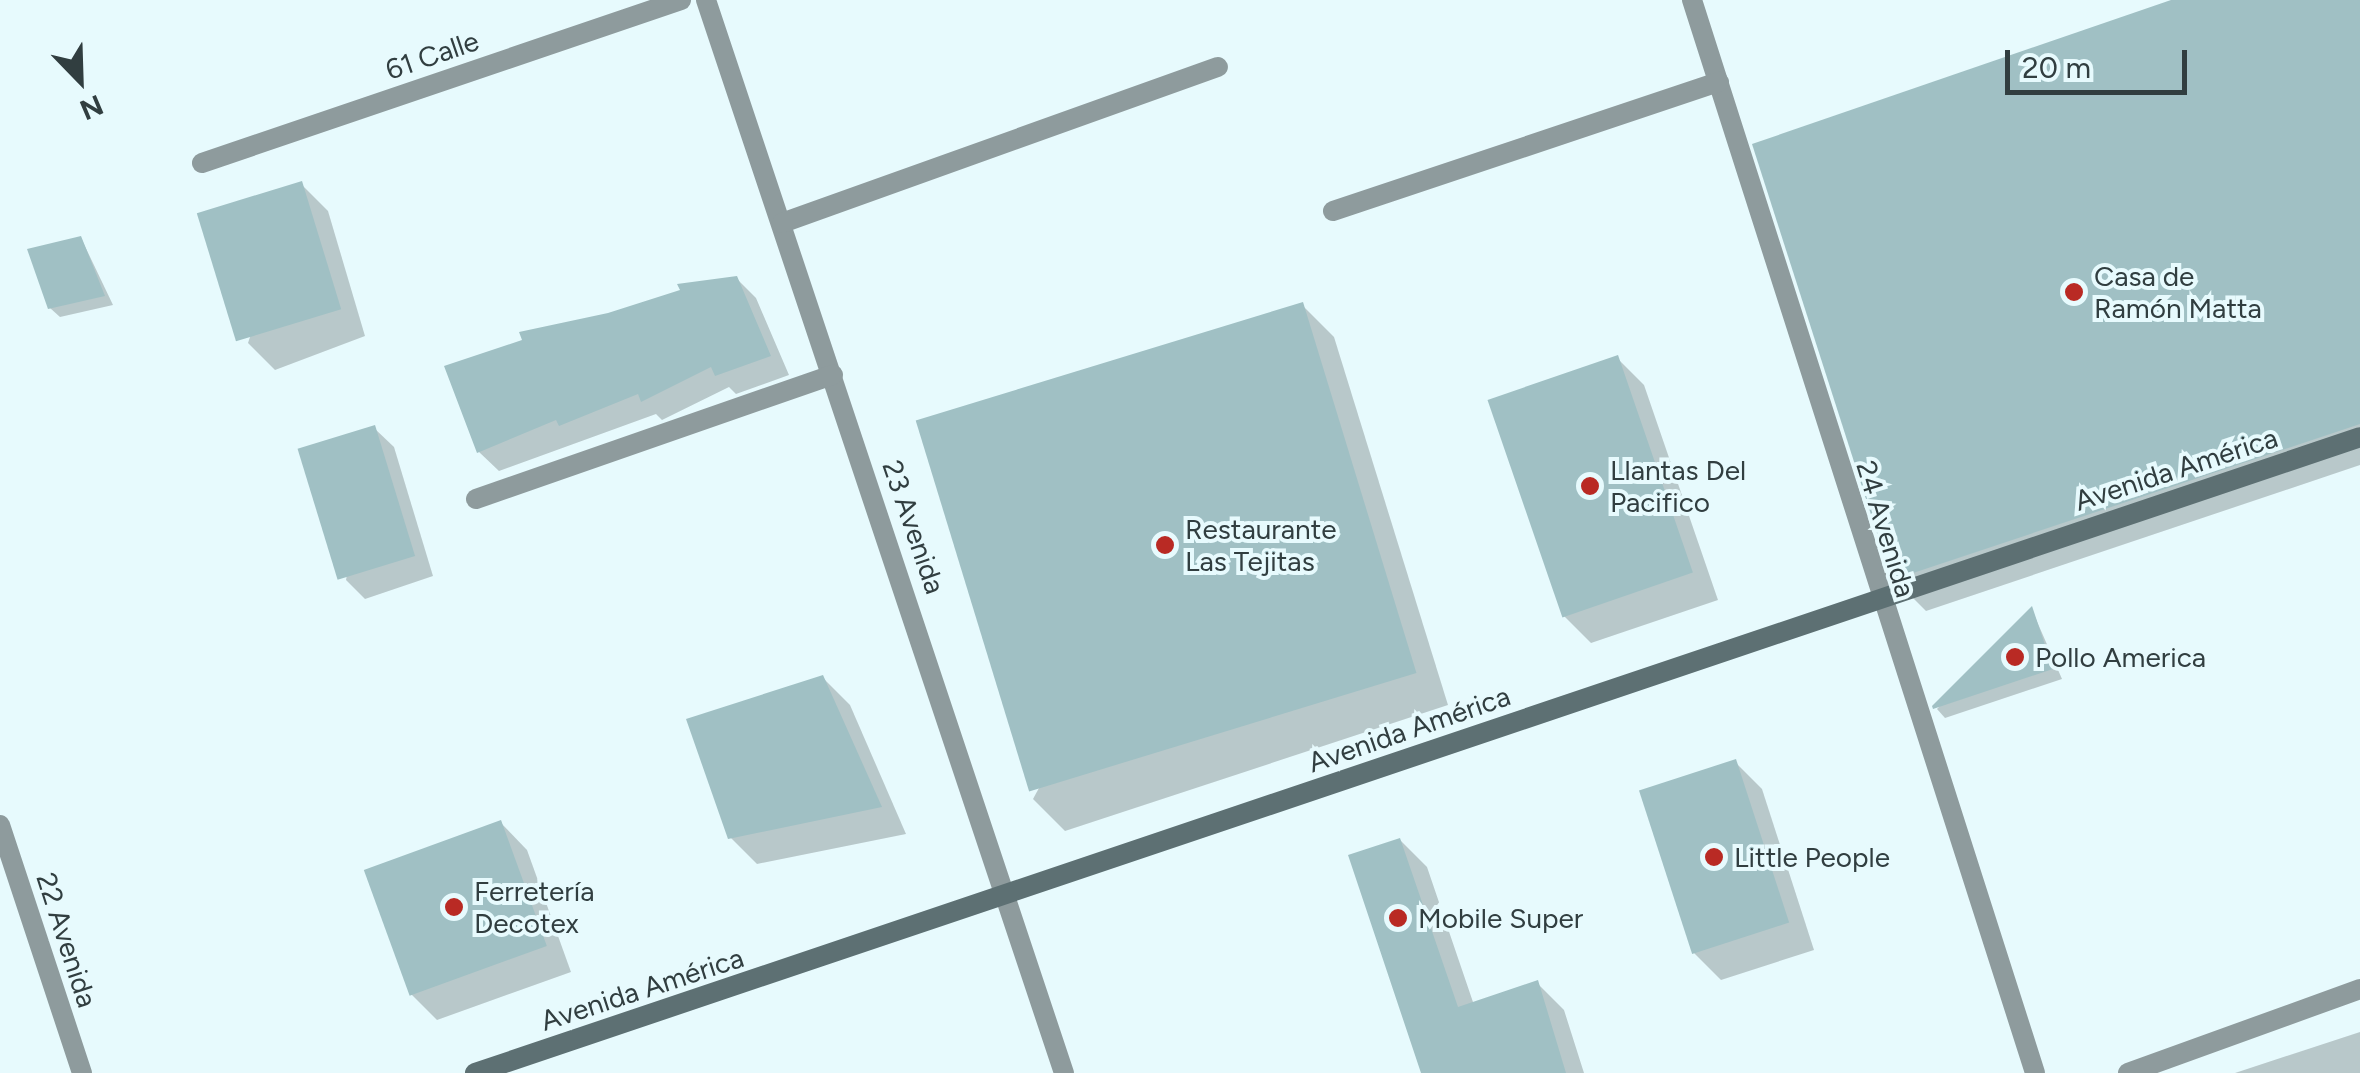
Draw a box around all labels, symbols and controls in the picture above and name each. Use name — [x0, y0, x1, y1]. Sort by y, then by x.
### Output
street label: 61 Calle — [381, 23, 483, 87]
north arrow — [30, 30, 130, 130]
scale bar — [2010, 30, 2192, 92]
text: 20 m — [2022, 49, 2091, 86]
text: N — [75, 88, 108, 127]
place label: Casa de Ramón Matta — [2094, 259, 2262, 325]
marker: Casa de Ramón Matta — [2063, 281, 2085, 303]
street label: Avenida América — [2070, 420, 2282, 518]
place label: Llantas Del Pacifico — [1610, 453, 1746, 519]
street label: 23 Avenida — [876, 456, 952, 598]
street label: 24 Avenida — [1849, 457, 1923, 601]
marker: Llantas Del Pacifico — [1579, 475, 1601, 497]
place label: Restaurante Las Tejitas — [1185, 512, 1336, 578]
marker: Restaurante Las Tejitas — [1154, 534, 1176, 556]
place label: Pollo America — [2035, 640, 2206, 674]
marker: Pollo America — [2004, 646, 2026, 668]
street label: Avenida América — [1304, 679, 1514, 779]
place label: Little People — [1734, 840, 1890, 874]
marker: Little People — [1703, 846, 1725, 868]
street label: 22 Avenida — [30, 869, 104, 1011]
place label: Ferretería Decotex — [474, 874, 595, 940]
marker: Ferretería Decotex — [443, 896, 465, 918]
place label: Mobile Super — [1418, 901, 1583, 935]
marker: Mobile Super — [1387, 907, 1409, 929]
street label: Avenida América — [536, 940, 748, 1038]

